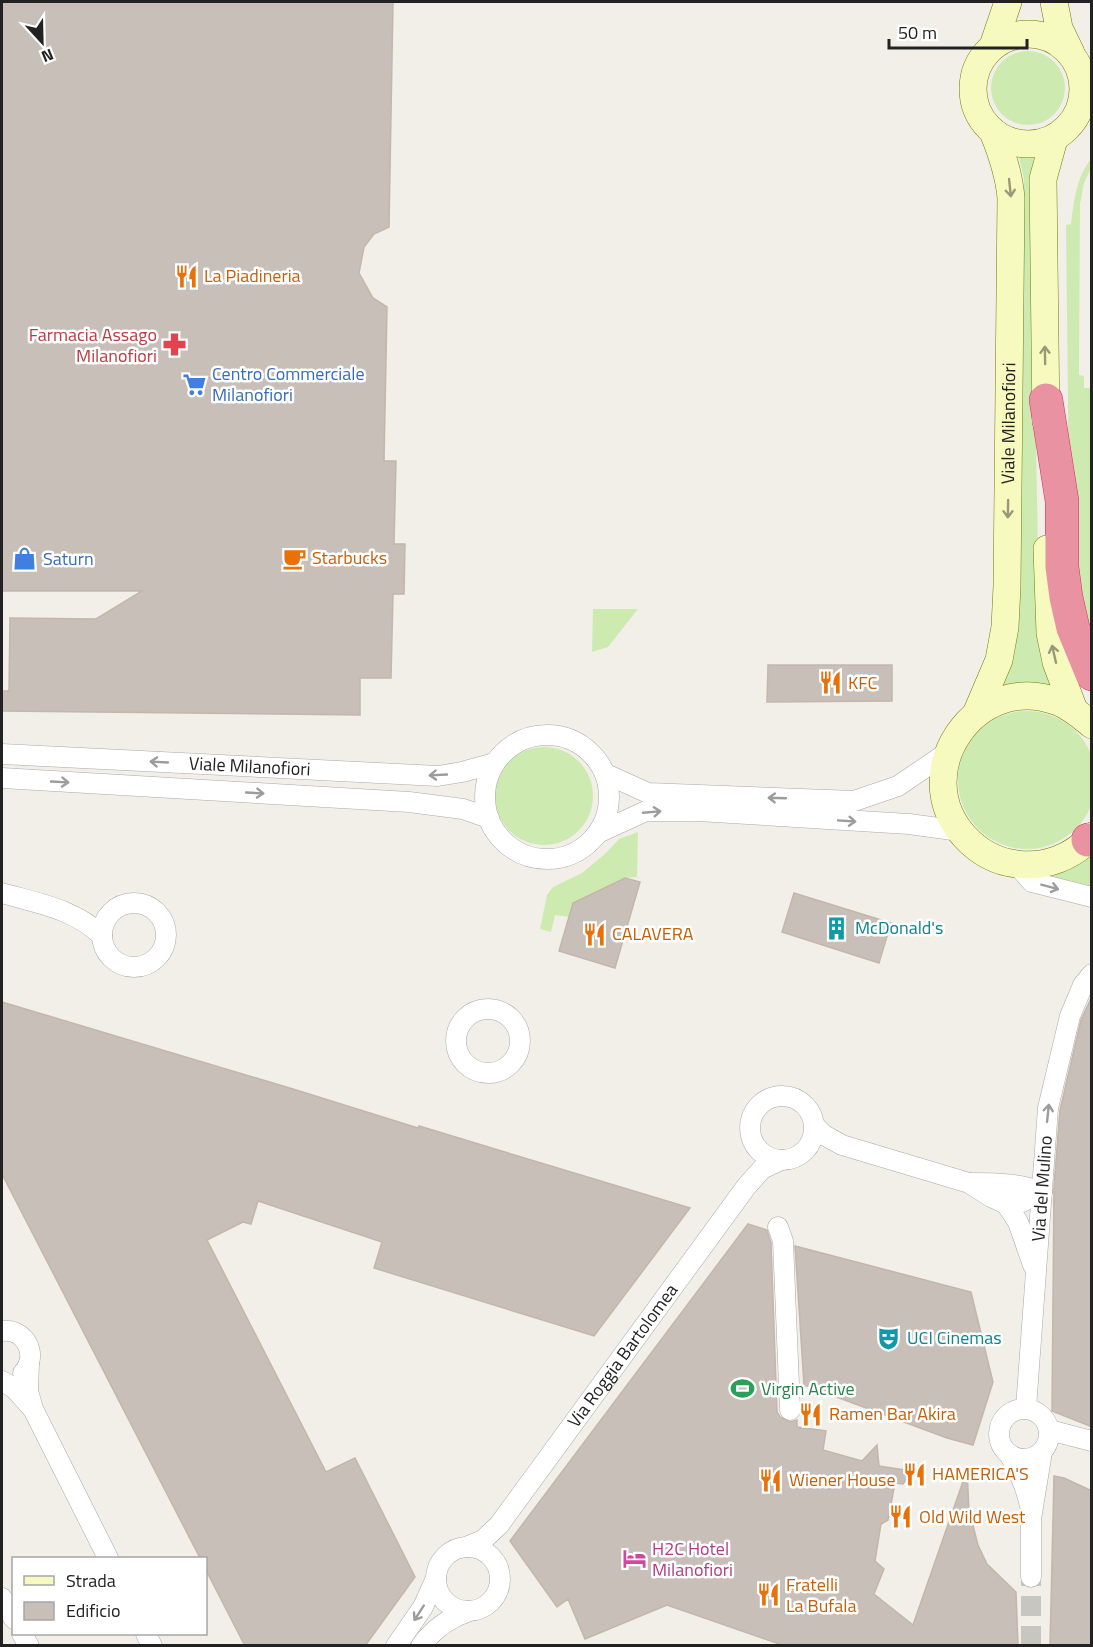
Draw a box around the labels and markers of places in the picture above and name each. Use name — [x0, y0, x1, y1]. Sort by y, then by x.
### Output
place label: La Piadineria — [204, 262, 301, 289]
restaurant icon: La Piadineria — [173, 263, 199, 289]
place label: Farmacia Assago Milanofiori — [29, 321, 157, 369]
pharmacy icon: Farmacia Assago Milanofiori — [162, 332, 188, 358]
place label: Centro Commerciale Milanofiori — [212, 360, 365, 408]
supermarket icon: Centro Commerciale Milanofiori — [181, 371, 207, 397]
place label: Starbucks — [312, 544, 387, 571]
place label: Saturn — [43, 545, 94, 572]
cafe icon: Starbucks — [281, 545, 307, 571]
shop icon: Saturn — [12, 546, 38, 572]
place label: KFC — [848, 669, 878, 696]
restaurant icon: KFC — [817, 670, 843, 696]
place label: McDonald's — [855, 914, 943, 941]
building icon: McDonald's — [824, 915, 850, 941]
place label: CALAVERA — [612, 920, 694, 947]
restaurant icon: CALAVERA — [581, 921, 607, 947]
place label: UCI Cinemas — [907, 1324, 1002, 1351]
theatre icon: UCI Cinemas — [876, 1325, 902, 1351]
place label: Virgin Active — [761, 1375, 855, 1402]
sports icon: Virgin Active — [730, 1376, 756, 1402]
place label: Ramen Bar Akira — [829, 1400, 956, 1427]
restaurant icon: Ramen Bar Akira — [798, 1401, 824, 1427]
place label: HAMERICA'S — [932, 1460, 1029, 1487]
restaurant icon: HAMERICA'S — [901, 1461, 927, 1487]
place label: Wiener House — [789, 1466, 896, 1493]
restaurant icon: Wiener House — [758, 1467, 784, 1493]
place label: Old Wild West — [919, 1503, 1026, 1530]
restaurant icon: Old Wild West — [888, 1504, 914, 1530]
place label: H2C Hotel Milanofiori — [652, 1535, 733, 1583]
hotel icon: H2C Hotel Milanofiori — [621, 1546, 647, 1572]
place label: Fratelli La Bufala — [786, 1571, 856, 1619]
restaurant icon: Fratelli La Bufala — [755, 1582, 781, 1608]

